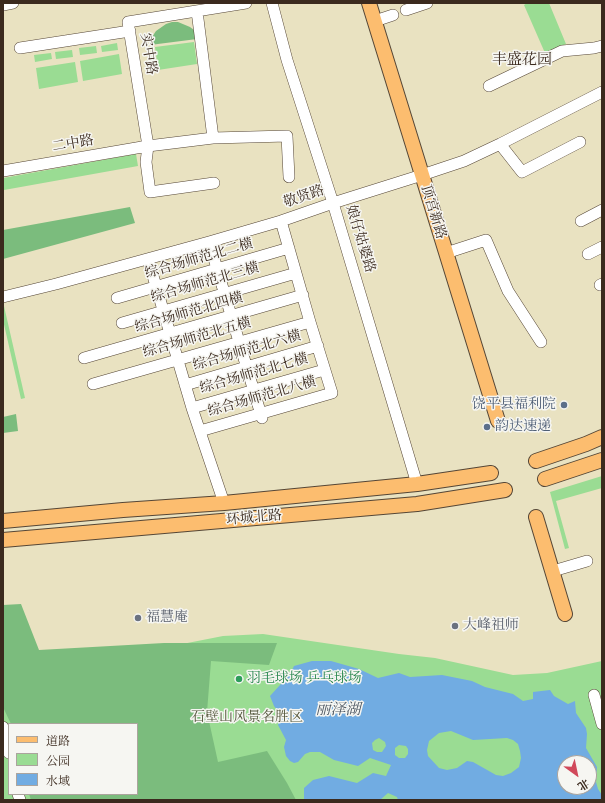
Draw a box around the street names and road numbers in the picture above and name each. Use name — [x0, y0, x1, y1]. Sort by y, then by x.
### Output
street label: 实中路 — [136, 32, 160, 76]
street label: 二中路 — [51, 132, 95, 156]
street label: 敬贤路 — [281, 182, 327, 212]
street label: 顶宫新路 — [417, 183, 449, 241]
street label: 娘仔姑婆路 — [342, 203, 378, 275]
street label: 综合场师范北二横 — [143, 235, 255, 283]
street label: 综合场师范北三横 — [149, 259, 261, 307]
street label: 综合场师范北四横 — [133, 289, 245, 337]
street label: 综合场师范北五横 — [141, 314, 253, 362]
street label: 综合场师范北六横 — [191, 327, 303, 375]
street label: 综合场师范北七横 — [198, 350, 310, 398]
street label: 综合场师范北八横 — [206, 373, 318, 421]
street label: 环城北路 — [225, 507, 283, 529]

